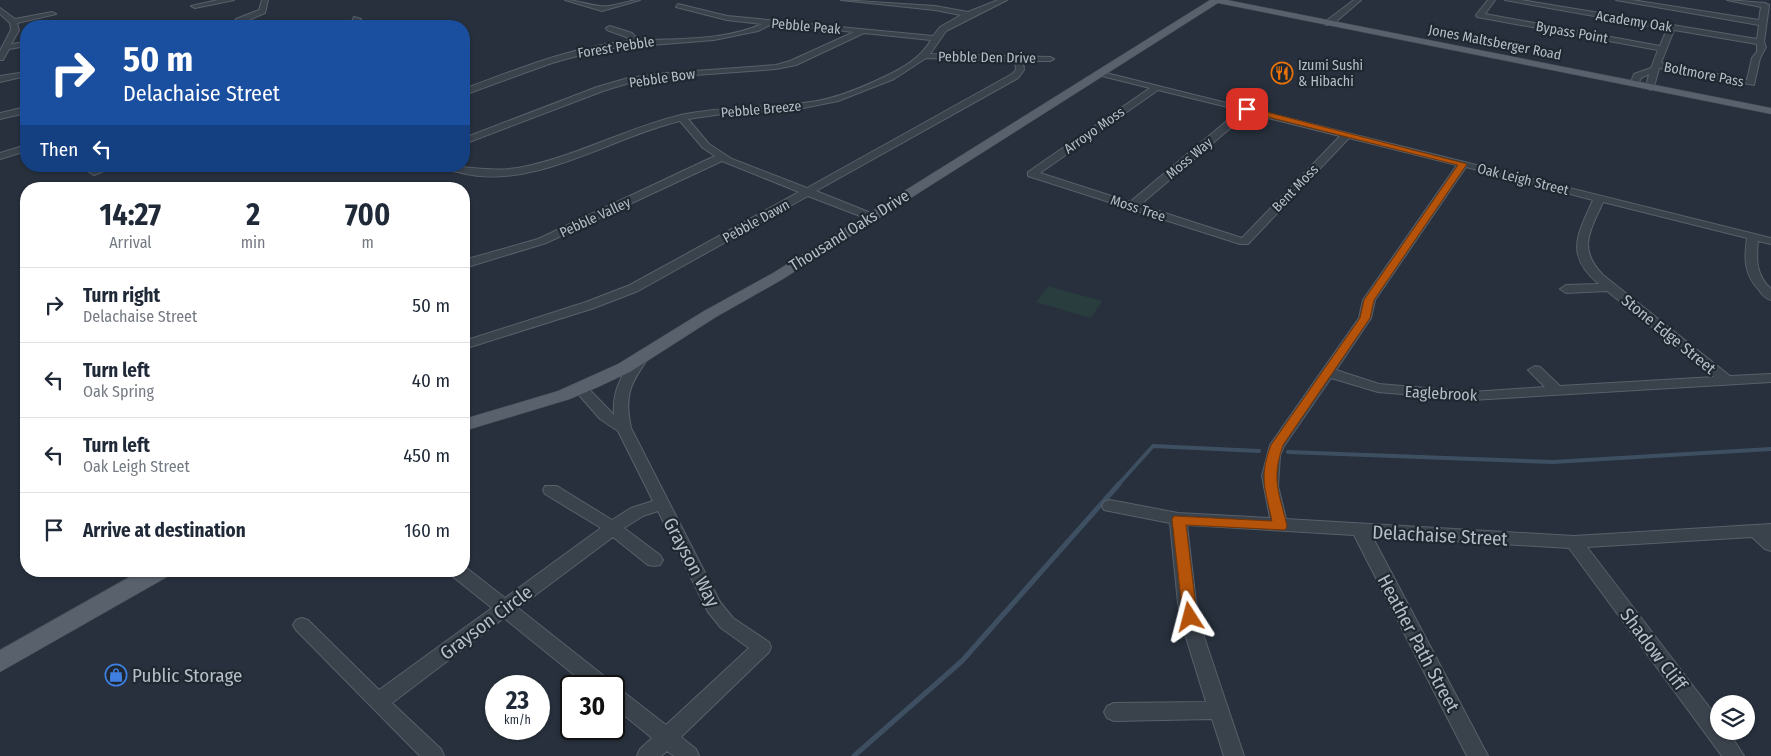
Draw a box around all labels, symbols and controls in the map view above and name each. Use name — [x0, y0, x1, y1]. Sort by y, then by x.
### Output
street label: Academy Oak — [1595, 7, 1674, 36]
street label: Pebble Peak — [771, 15, 842, 38]
street label: Bypass Point — [1535, 18, 1610, 47]
street label: Jones Maltsberger Road — [1427, 21, 1563, 64]
street label: Forest Pebble — [576, 33, 656, 62]
text: 50 m — [123, 38, 193, 80]
icon: right — [40, 40, 105, 105]
street label: Pebble Den Drive — [938, 48, 1036, 67]
place label: Izumi Sushi & Hibachi — [1298, 57, 1363, 90]
street label: Boltmore Pass — [1662, 58, 1745, 91]
restaurant icon: Izumi Sushi & Hibachi — [1270, 61, 1294, 85]
street label: Pebble Bow — [628, 65, 696, 92]
text: Delachaise Street — [123, 80, 280, 107]
pin — [1226, 88, 1268, 130]
icon: arrive — [1233, 95, 1261, 123]
street label: Pebble Breeze — [720, 98, 802, 121]
street label: Arroyo Moss — [1061, 103, 1128, 157]
street label: Moss Way — [1163, 134, 1217, 183]
icon: left — [88, 135, 116, 163]
text: Then — [40, 138, 78, 161]
street label: Oak Leigh Street — [1476, 160, 1571, 199]
street label: Bent Moss — [1269, 161, 1322, 215]
street label: Thousand Oaks Drive — [786, 186, 913, 275]
street label: Moss Tree — [1108, 192, 1168, 225]
street label: Pebble Valley — [557, 193, 634, 241]
street label: Pebble Dawn — [720, 196, 793, 247]
text: 14:27 — [100, 197, 161, 233]
text: 2 — [246, 197, 260, 233]
text: 700 — [345, 197, 390, 233]
text: Arrival — [109, 233, 152, 252]
text: min — [241, 233, 266, 252]
text: m — [362, 233, 374, 252]
text: Turn right — [83, 284, 160, 307]
icon: right — [40, 291, 68, 319]
street label: Stone Edge Street — [1618, 291, 1720, 379]
text: 50 m — [412, 294, 450, 317]
text: Delachaise Street — [83, 307, 197, 326]
text: Turn left — [83, 359, 150, 382]
icon: left — [40, 366, 68, 394]
text: 40 m — [412, 369, 450, 392]
text: Oak Spring — [83, 382, 154, 401]
street label: Eaglebrook — [1404, 382, 1478, 405]
text: Turn left — [83, 434, 150, 457]
icon: left — [40, 441, 68, 469]
text: 450 m — [403, 444, 450, 467]
text: Oak Leigh Street — [83, 457, 190, 476]
street label: Grayson Way — [658, 514, 725, 611]
icon: arrive — [40, 516, 68, 544]
text: Arrive at destination — [83, 519, 246, 542]
text: 160 m — [404, 519, 450, 542]
street label: Delachaise Street — [1372, 520, 1509, 551]
street label: Heather Path Street — [1373, 571, 1465, 717]
street label: Grayson Circle — [436, 580, 537, 665]
position arrow — [1163, 590, 1215, 642]
street label: Shadow Cliff — [1615, 604, 1693, 696]
shop icon: Public Storage — [104, 663, 128, 687]
place label: Public Storage — [132, 664, 242, 687]
speed limit sign: 30 — [560, 675, 625, 740]
text: 23 — [506, 686, 529, 716]
map controls — [1710, 695, 1755, 740]
button: layers — [1710, 695, 1755, 740]
text: km/h — [504, 713, 531, 727]

